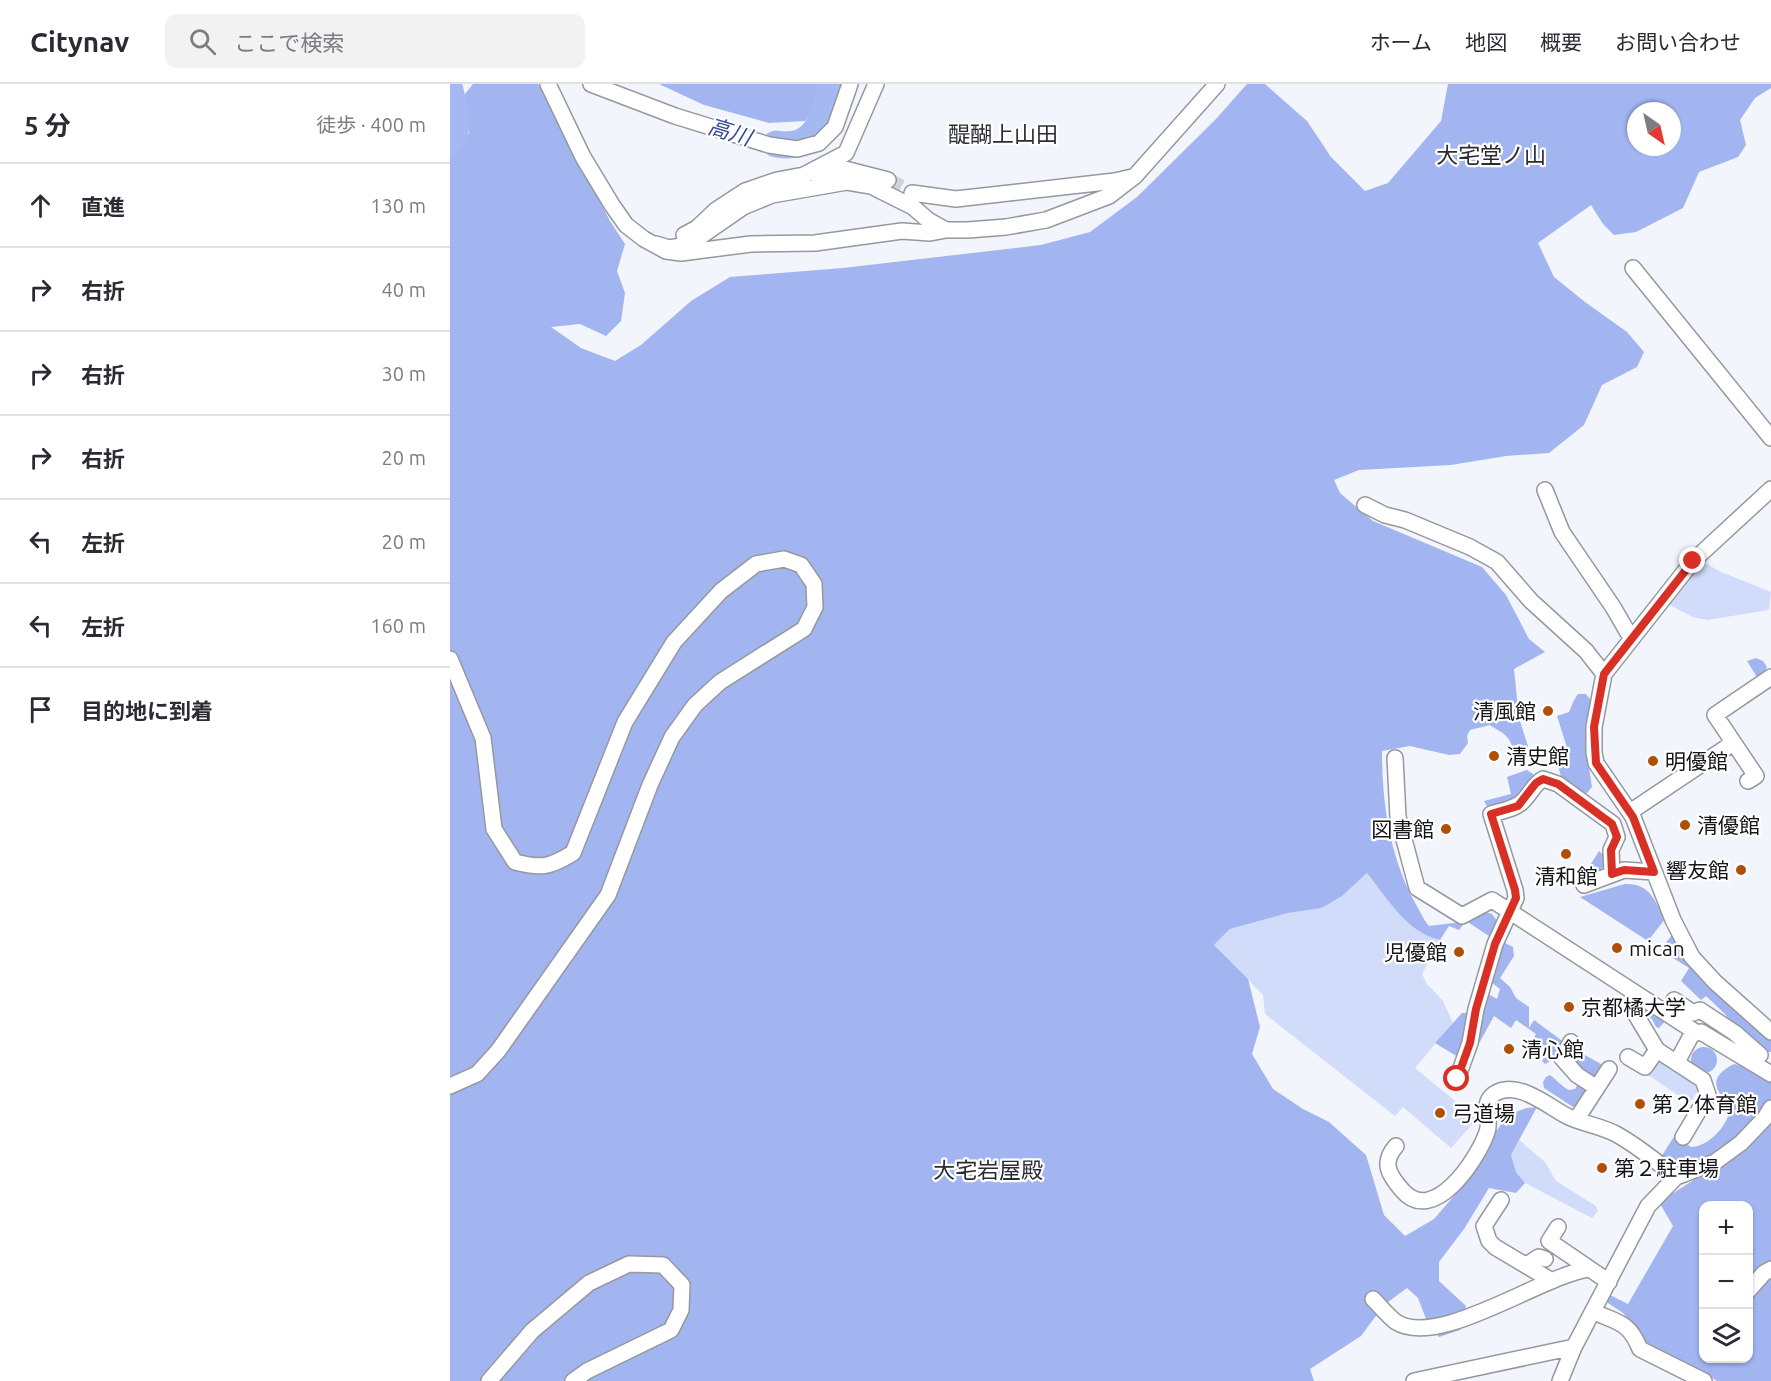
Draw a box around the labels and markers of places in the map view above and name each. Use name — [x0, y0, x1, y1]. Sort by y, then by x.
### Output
place label: 清風館 — [1473, 699, 1536, 723]
marker: 清風館 — [1541, 704, 1555, 718]
place label: 清史館 — [1506, 744, 1569, 768]
marker: 清史館 — [1487, 749, 1501, 763]
place label: 明優館 — [1665, 749, 1728, 773]
marker: 明優館 — [1646, 754, 1660, 768]
place label: 清優館 — [1697, 813, 1760, 837]
place label: 図書館 — [1371, 817, 1434, 841]
marker: 清優館 — [1678, 818, 1692, 832]
marker: 図書館 — [1439, 822, 1453, 836]
marker: 清和館 — [1559, 847, 1573, 861]
place label: 響友館 — [1666, 858, 1729, 882]
marker: 響友館 — [1734, 863, 1748, 877]
place label: 清和館 — [1535, 864, 1598, 888]
place label: mican — [1629, 936, 1685, 960]
place label: 児優館 — [1384, 940, 1447, 964]
marker: mican — [1610, 941, 1624, 955]
marker: 児優館 — [1452, 945, 1466, 959]
place label: 京都橘大学 — [1581, 995, 1686, 1019]
marker: 京都橘大学 — [1562, 1000, 1576, 1014]
place label: 清心館 — [1521, 1037, 1584, 1061]
marker: 清心館 — [1502, 1042, 1516, 1056]
place label: 第２体育館 — [1652, 1092, 1757, 1116]
marker: 第２体育館 — [1633, 1097, 1647, 1111]
place label: 弓道場 — [1452, 1101, 1515, 1125]
marker: 弓道場 — [1433, 1106, 1447, 1120]
place label: 第２駐車場 — [1614, 1156, 1719, 1180]
marker: 第２駐車場 — [1595, 1161, 1609, 1175]

